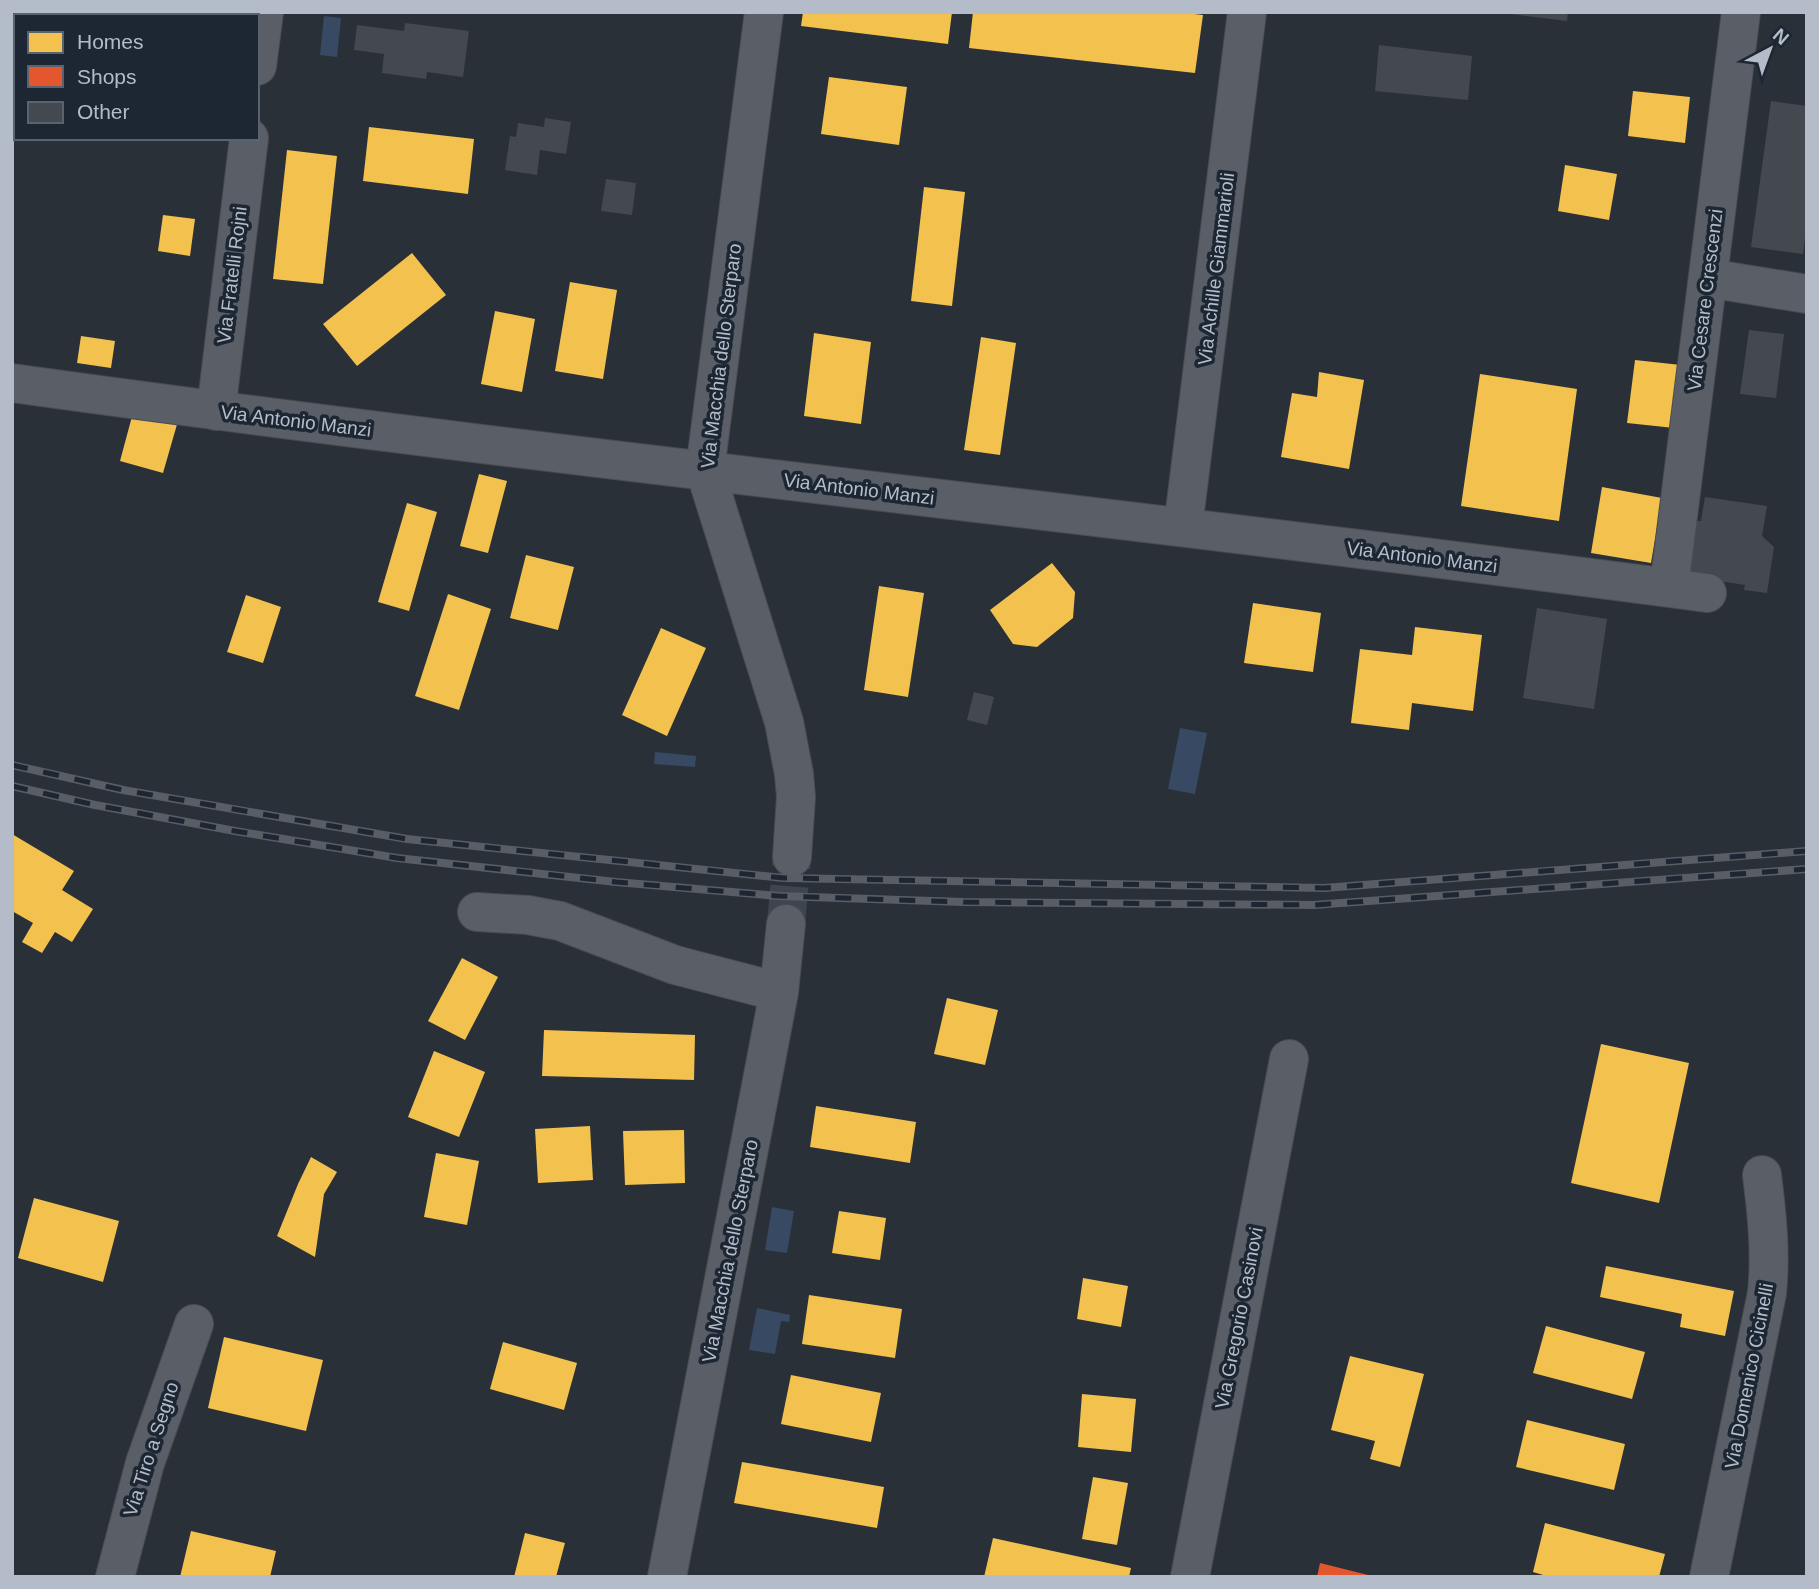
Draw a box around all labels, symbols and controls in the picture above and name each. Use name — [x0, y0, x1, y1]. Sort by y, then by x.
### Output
legend — [14, 14, 259, 140]
north arrow — [1735, 14, 1805, 84]
text: N — [1769, 24, 1793, 49]
text: Homes — [77, 30, 144, 53]
text: Shops — [77, 65, 137, 88]
text: Other — [77, 100, 130, 123]
street label: Via Achille Giammarioli — [1194, 171, 1238, 367]
street label: Via Fratelli Rojni — [213, 205, 251, 345]
street label: Via Cesare Crescenzi — [1683, 208, 1727, 392]
street label: Via Macchia dello Sterparo — [697, 242, 745, 470]
street label: Via Antonio Manzi — [219, 401, 373, 441]
street label: Via Antonio Manzi — [782, 469, 936, 509]
street label: Via Antonio Manzi — [1345, 537, 1499, 577]
street label: Via Macchia dello Sterparo — [698, 1138, 762, 1364]
street label: Via Gregorio Casinovi — [1211, 1225, 1267, 1411]
street label: Via Domenico Cicinelli — [1721, 1281, 1777, 1471]
street label: Via Tiro a Segno — [119, 1379, 183, 1519]

